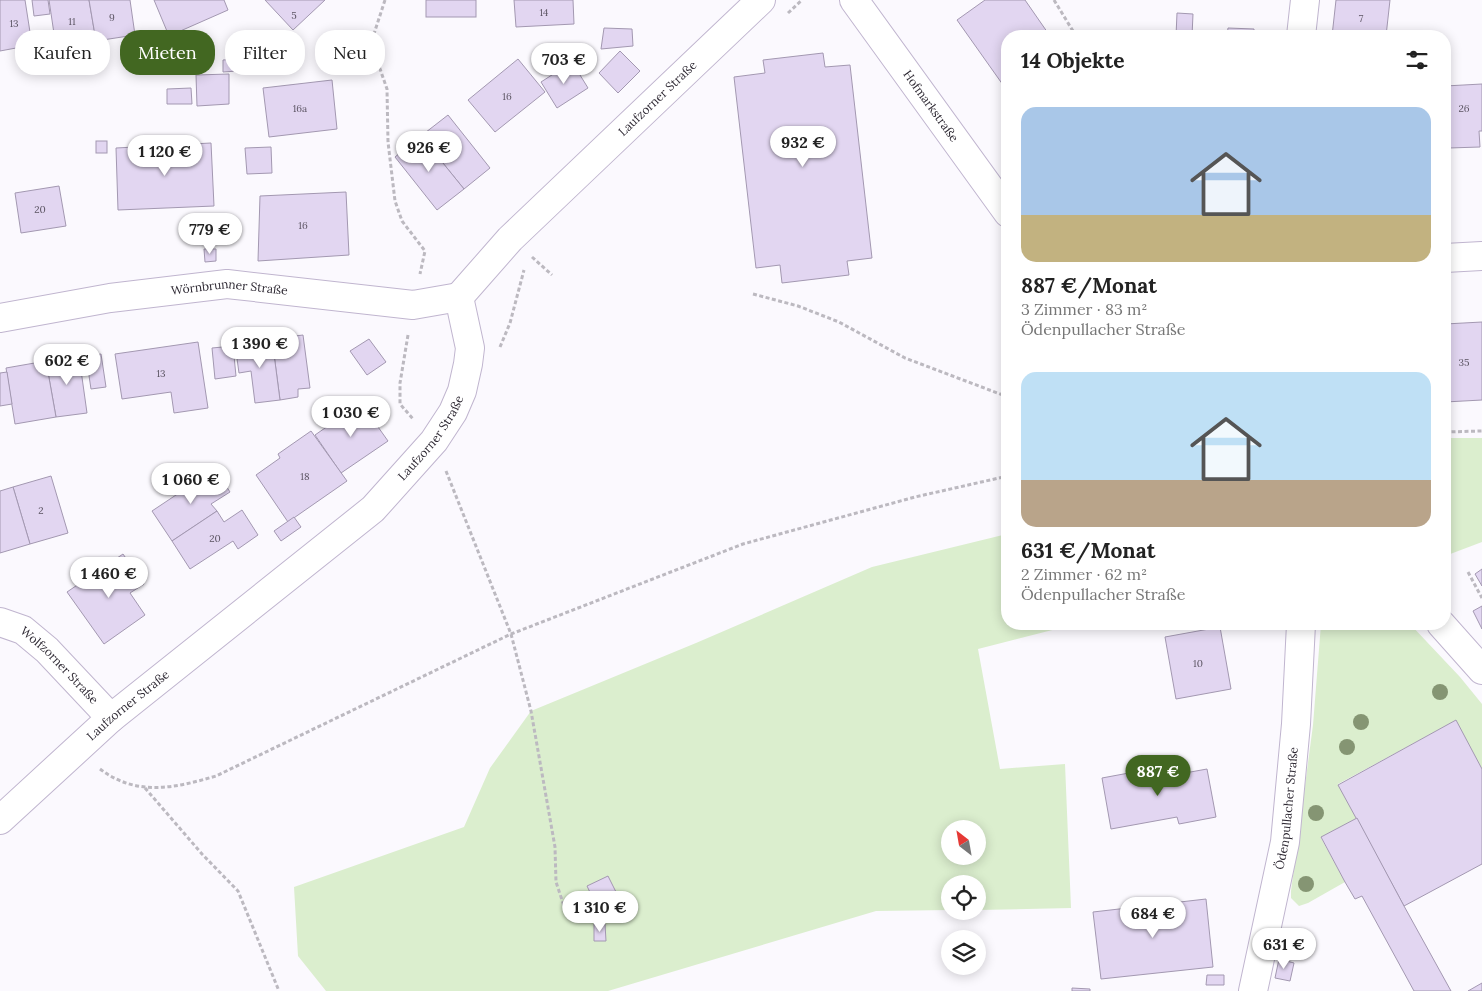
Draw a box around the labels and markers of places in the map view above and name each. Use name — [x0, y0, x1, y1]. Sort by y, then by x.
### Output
pin: 703 € — [529, 42, 599, 85]
pin: 932 € — [768, 126, 838, 168]
pin: 926 € — [394, 130, 464, 173]
pin: 1 120 € — [119, 134, 211, 177]
pin: 779 € — [175, 212, 245, 255]
pin: 1 390 € — [214, 326, 306, 369]
pin: 602 € — [32, 344, 102, 386]
pin: 1 030 € — [305, 396, 397, 438]
pin: 1 060 € — [145, 462, 237, 505]
pin: 1 460 € — [63, 556, 155, 599]
pin: 887 € — [1123, 754, 1193, 797]
pin: 1 310 € — [554, 890, 646, 933]
pin: 684 € — [1118, 896, 1188, 939]
pin: 631 € — [1249, 928, 1319, 970]

